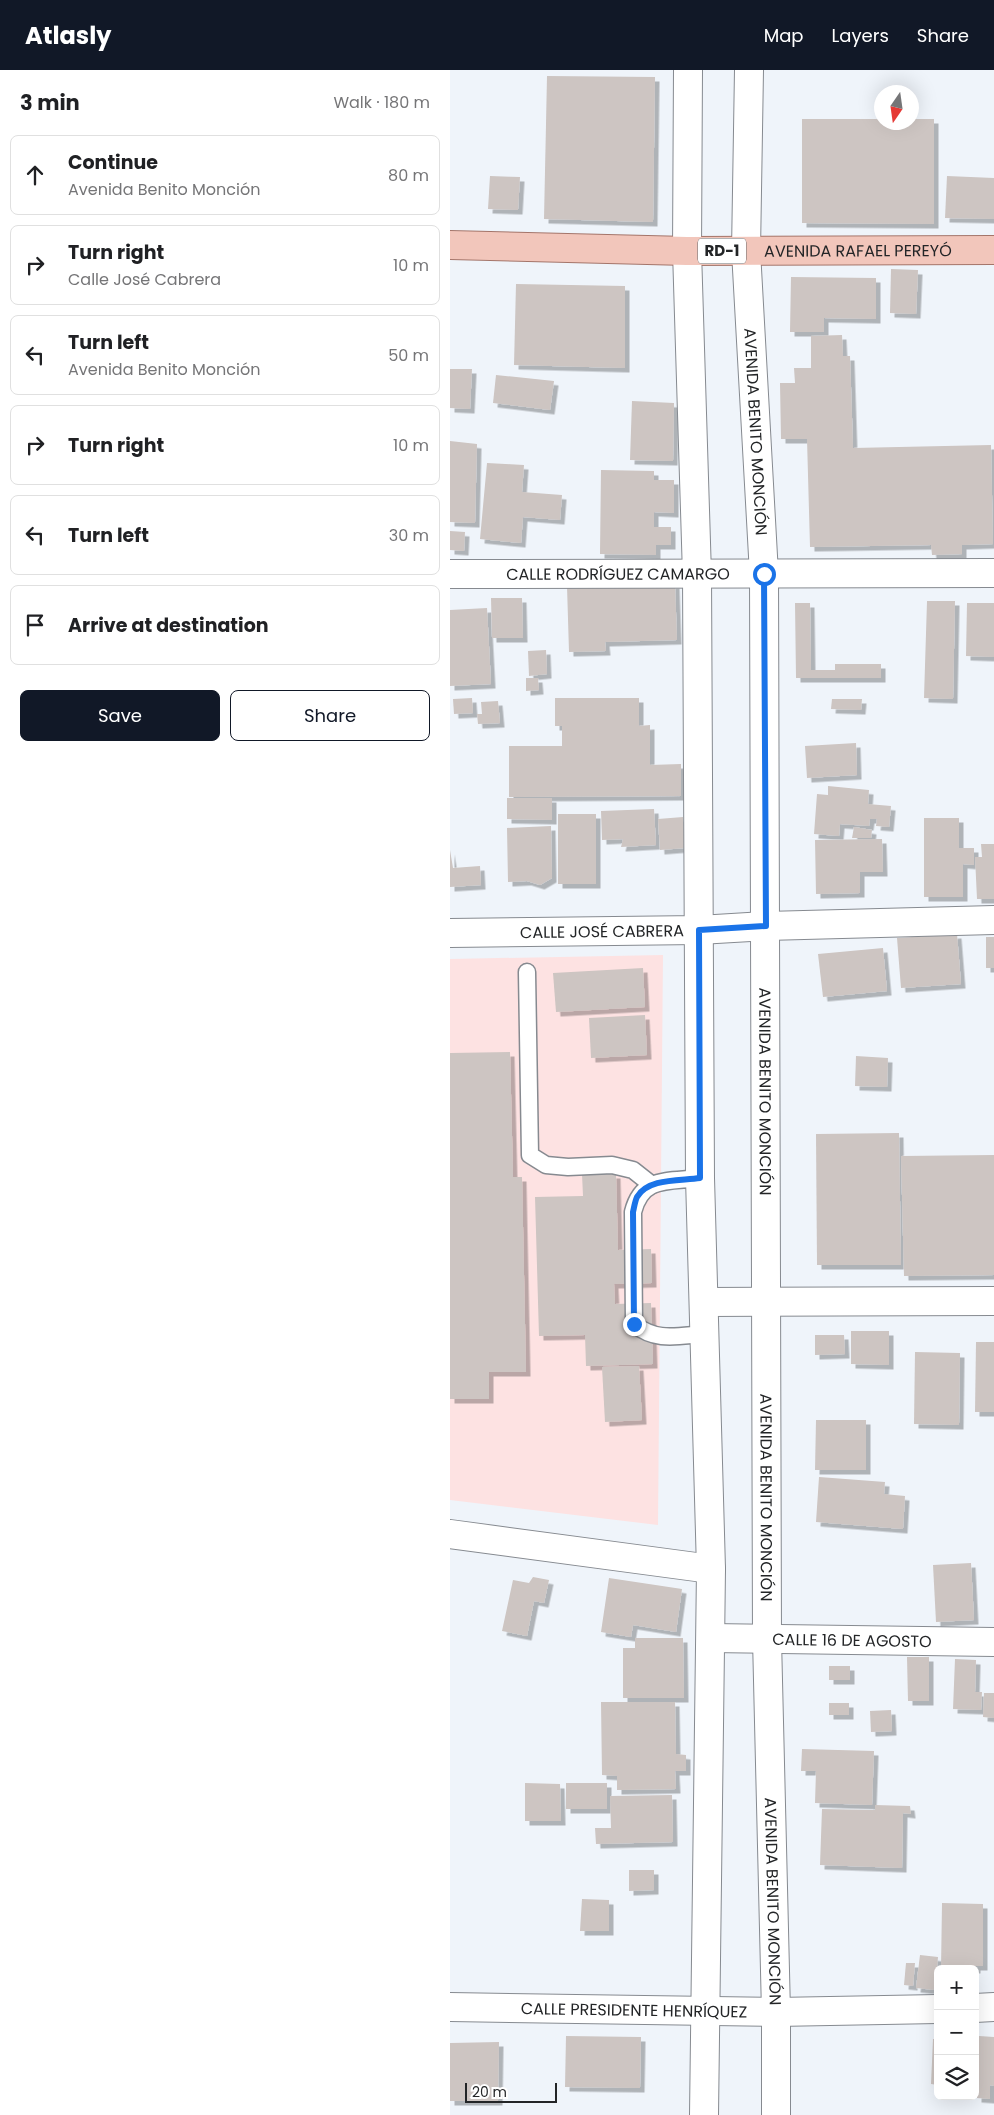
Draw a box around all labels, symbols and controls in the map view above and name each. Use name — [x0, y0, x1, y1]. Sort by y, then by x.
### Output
text: Atlasly — [25, 19, 111, 52]
text: Map — [764, 23, 804, 48]
text: Layers — [832, 23, 889, 48]
text: Share — [917, 23, 969, 48]
north arrow — [874, 85, 919, 130]
text: 3 min — [20, 88, 80, 117]
text: Walk · 180 m — [333, 91, 430, 114]
text: Continue — [68, 149, 158, 176]
icon: ahead — [21, 161, 49, 189]
text: 80 m — [388, 164, 429, 187]
text: Avenida Benito Monción — [68, 178, 260, 201]
road number: RD-1 — [698, 238, 746, 264]
text: Turn right — [68, 239, 164, 266]
street label: AVENIDA RAFAEL PEREYÓ — [764, 239, 952, 263]
icon: right — [21, 251, 49, 279]
text: 10 m — [393, 254, 429, 277]
text: Calle José Cabrera — [68, 268, 221, 291]
street label: AVENIDA BENITO MONCIÓN — [738, 327, 773, 536]
text: Turn left — [68, 329, 149, 356]
icon: left — [21, 341, 49, 369]
text: 50 m — [388, 344, 429, 367]
text: Avenida Benito Monción — [68, 358, 260, 381]
icon: right — [21, 431, 49, 459]
text: Turn right — [68, 432, 164, 459]
text: 10 m — [393, 434, 429, 457]
icon: left — [21, 521, 49, 549]
text: Turn left — [68, 522, 149, 549]
text: 30 m — [389, 524, 429, 547]
street label: CALLE RODRÍGUEZ CAMARGO — [506, 562, 730, 586]
route start — [753, 563, 776, 586]
icon: arrive — [21, 611, 49, 639]
text: Arrive at destination — [68, 612, 269, 639]
button: Save — [20, 690, 220, 741]
button: Share — [230, 690, 430, 741]
street label: CALLE JOSÉ CABRERA — [520, 919, 684, 944]
street label: AVENIDA BENITO MONCIÓN — [753, 987, 777, 1195]
route end — [623, 1313, 646, 1336]
street label: AVENIDA BENITO MONCIÓN — [754, 1393, 778, 1601]
street label: CALLE 16 DE AGOSTO — [772, 1628, 932, 1653]
street label: AVENIDA BENITO MONCIÓN — [759, 1797, 787, 2006]
map controls — [934, 1965, 979, 2100]
button: + — [934, 1965, 979, 2010]
street label: CALLE PRESIDENTE HENRÍQUEZ — [521, 1997, 747, 2024]
button: − — [934, 2010, 979, 2055]
button: layers — [934, 2055, 979, 2100]
scale bar — [465, 2080, 558, 2103]
text: 20 m — [472, 2082, 507, 2102]

